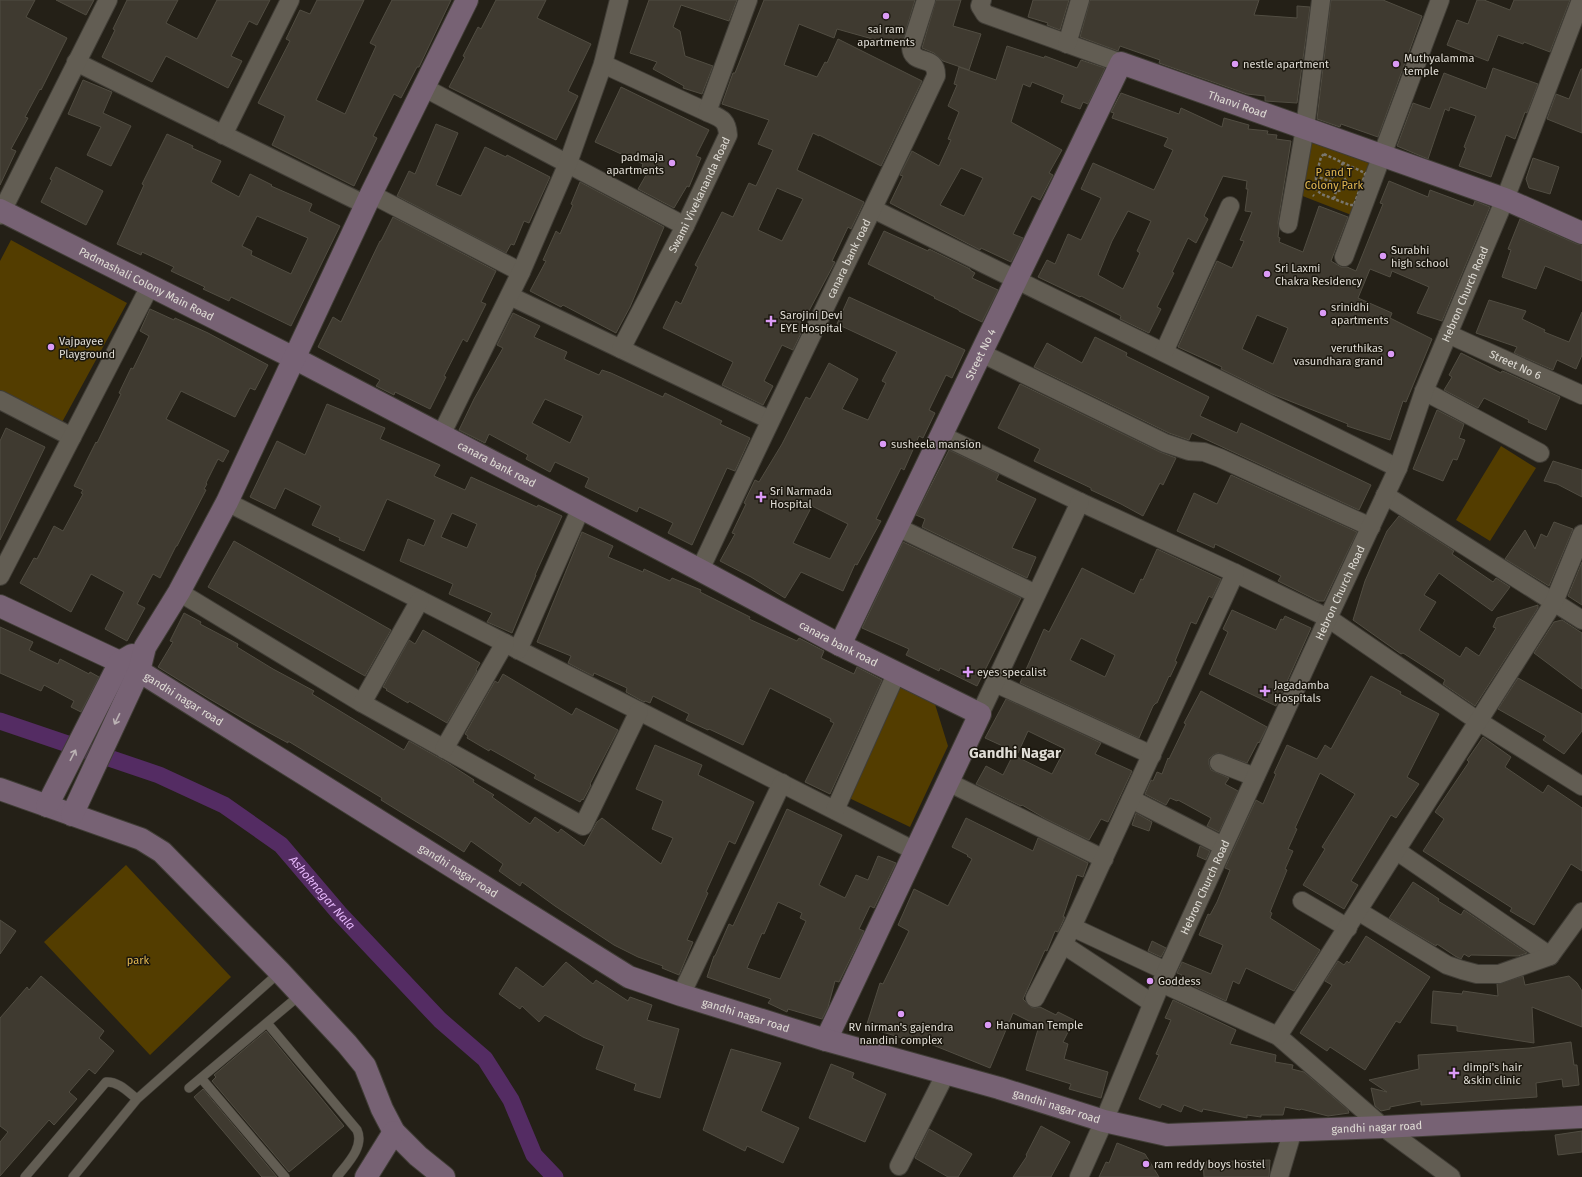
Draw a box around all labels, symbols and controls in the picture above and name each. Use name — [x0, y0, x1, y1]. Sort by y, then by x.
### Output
marker: sai ram apartments — [881, 11, 891, 21]
place label: sai ram apartments — [857, 23, 915, 49]
place label: Muthyalamma temple — [1404, 52, 1474, 78]
place label: nestle apartment — [1243, 58, 1329, 71]
marker: nestle apartment — [1230, 59, 1240, 69]
marker: Muthyalamma temple — [1391, 59, 1401, 69]
street label: Thanvi Road — [1206, 88, 1269, 121]
street label: Swami Vivekananda Road — [666, 135, 733, 255]
place label: padmaja apartments — [606, 151, 664, 177]
marker: padmaja apartments — [667, 158, 677, 168]
park label: P and T Colony Park — [1305, 166, 1364, 192]
street label: canara bank road — [824, 217, 874, 301]
place label: Surabhi high school — [1391, 244, 1449, 270]
street label: Hebron Church Road — [1439, 244, 1491, 344]
street label: Padmashali Colony Main Road — [77, 245, 216, 324]
marker: Surabhi high school — [1378, 251, 1388, 261]
place label: Sri Laxmi Chakra Residency — [1275, 262, 1363, 288]
marker: Sri Laxmi Chakra Residency — [1262, 269, 1272, 279]
place label: srinidhi apartments — [1331, 301, 1389, 327]
marker: srinidhi apartments — [1318, 308, 1328, 318]
place label: Sarojini Devi EYE Hospital — [780, 309, 843, 335]
marker: Sarojini Devi EYE Hospital — [765, 315, 777, 327]
street label: Street No 4 — [963, 326, 999, 382]
place label: Vajpayee Playground — [59, 335, 115, 361]
marker: Vajpayee Playground — [46, 342, 56, 352]
place label: veruthikas vasundhara grand — [1294, 342, 1383, 368]
street label: Street No 6 — [1487, 348, 1543, 383]
marker: veruthikas vasundhara grand — [1386, 349, 1396, 359]
place label: susheela mansion — [891, 438, 981, 451]
street label: canara bank road — [455, 439, 538, 490]
marker: susheela mansion — [878, 439, 888, 449]
place label: Sri Narmada Hospital — [770, 485, 832, 511]
marker: Sri Narmada Hospital — [755, 491, 767, 503]
street label: Hebron Church Road — [1313, 544, 1368, 642]
street label: canara bank road — [797, 618, 880, 670]
marker: eyes specalist — [962, 666, 974, 678]
place label: eyes specalist — [977, 666, 1047, 679]
street label: gandhi nagar road — [141, 670, 225, 729]
place label: Jagadamba Hospitals — [1274, 679, 1329, 705]
marker: Jagadamba Hospitals — [1259, 685, 1271, 697]
one-way arrow — [113, 713, 120, 725]
district label: Gandhi Nagar — [969, 744, 1062, 762]
one-way arrow — [70, 749, 77, 761]
street label: Hebron Church Road — [1178, 838, 1233, 937]
street label: gandhi nagar road — [416, 841, 500, 900]
water label: Ashoknagar Nala — [286, 852, 358, 933]
park label: park — [127, 954, 150, 967]
place label: Goddess — [1158, 975, 1201, 988]
marker: Goddess — [1145, 976, 1155, 986]
street label: gandhi nagar road — [700, 996, 791, 1035]
marker: RV nirman's gajendra nandini complex — [896, 1009, 906, 1019]
place label: Hanuman Temple — [996, 1019, 1083, 1032]
marker: Hanuman Temple — [983, 1020, 993, 1030]
place label: RV nirman's gajendra nandini complex — [849, 1021, 953, 1047]
place label: dimpi's hair &skin clinic — [1463, 1061, 1523, 1087]
marker: dimpi's hair &skin clinic — [1448, 1067, 1460, 1079]
street label: gandhi nagar road — [1011, 1087, 1102, 1126]
street label: gandhi nagar road — [1331, 1119, 1422, 1136]
place label: ram reddy boys hostel — [1154, 1158, 1265, 1171]
marker: ram reddy boys hostel — [1141, 1159, 1151, 1169]

